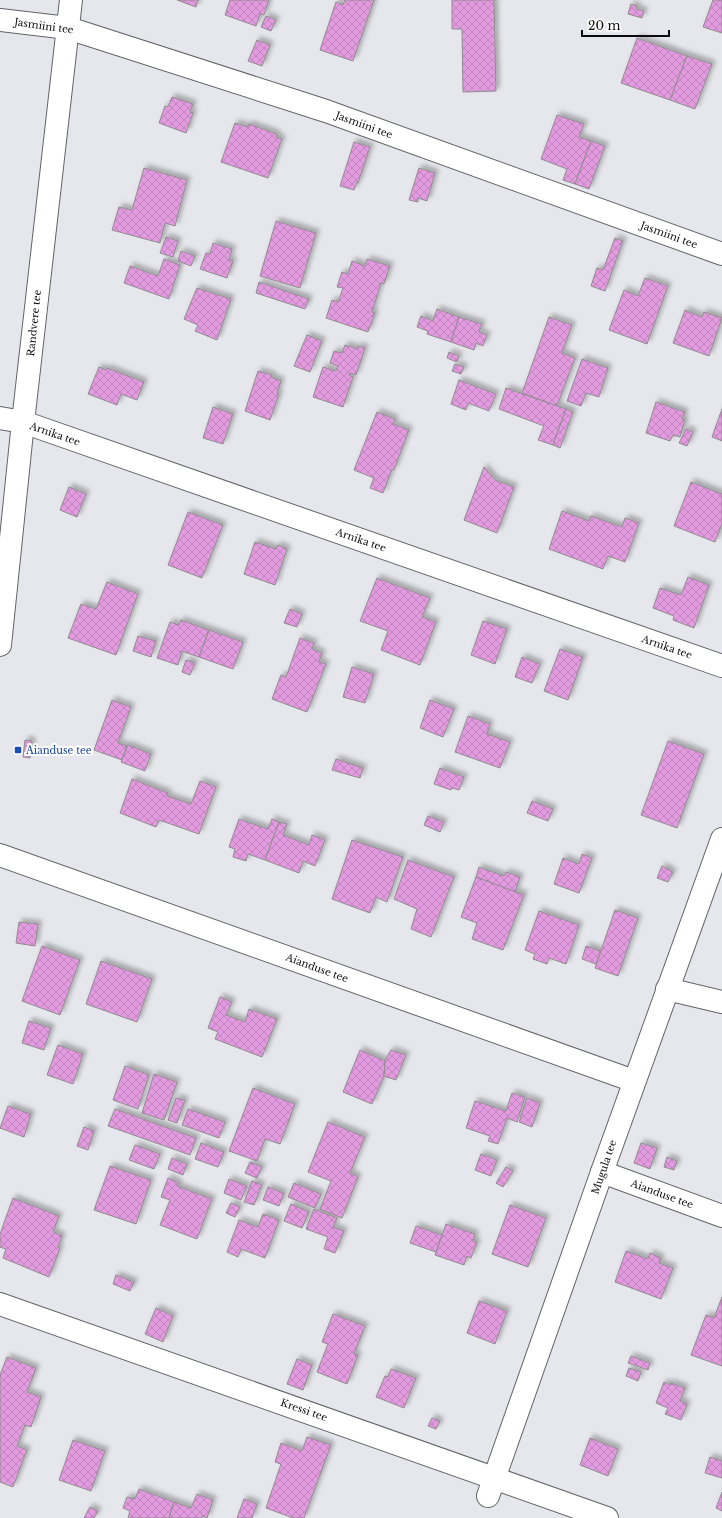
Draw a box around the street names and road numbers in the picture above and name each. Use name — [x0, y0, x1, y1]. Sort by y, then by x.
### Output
street label: Jasmiini tee — [12, 15, 75, 37]
street label: Jasmiini tee — [332, 108, 395, 141]
street label: Jasmiini tee — [637, 218, 700, 251]
street label: Randvere tee — [24, 289, 44, 357]
street label: Arnika tee — [27, 419, 82, 449]
street label: Arnika tee — [333, 525, 388, 555]
street label: Arnika tee — [639, 632, 694, 662]
street label: Aianduse tee — [283, 950, 350, 985]
street label: Mugula tee — [589, 1138, 619, 1196]
street label: Aianduse tee — [628, 1176, 695, 1211]
street label: Kressi tee — [279, 1396, 329, 1424]

